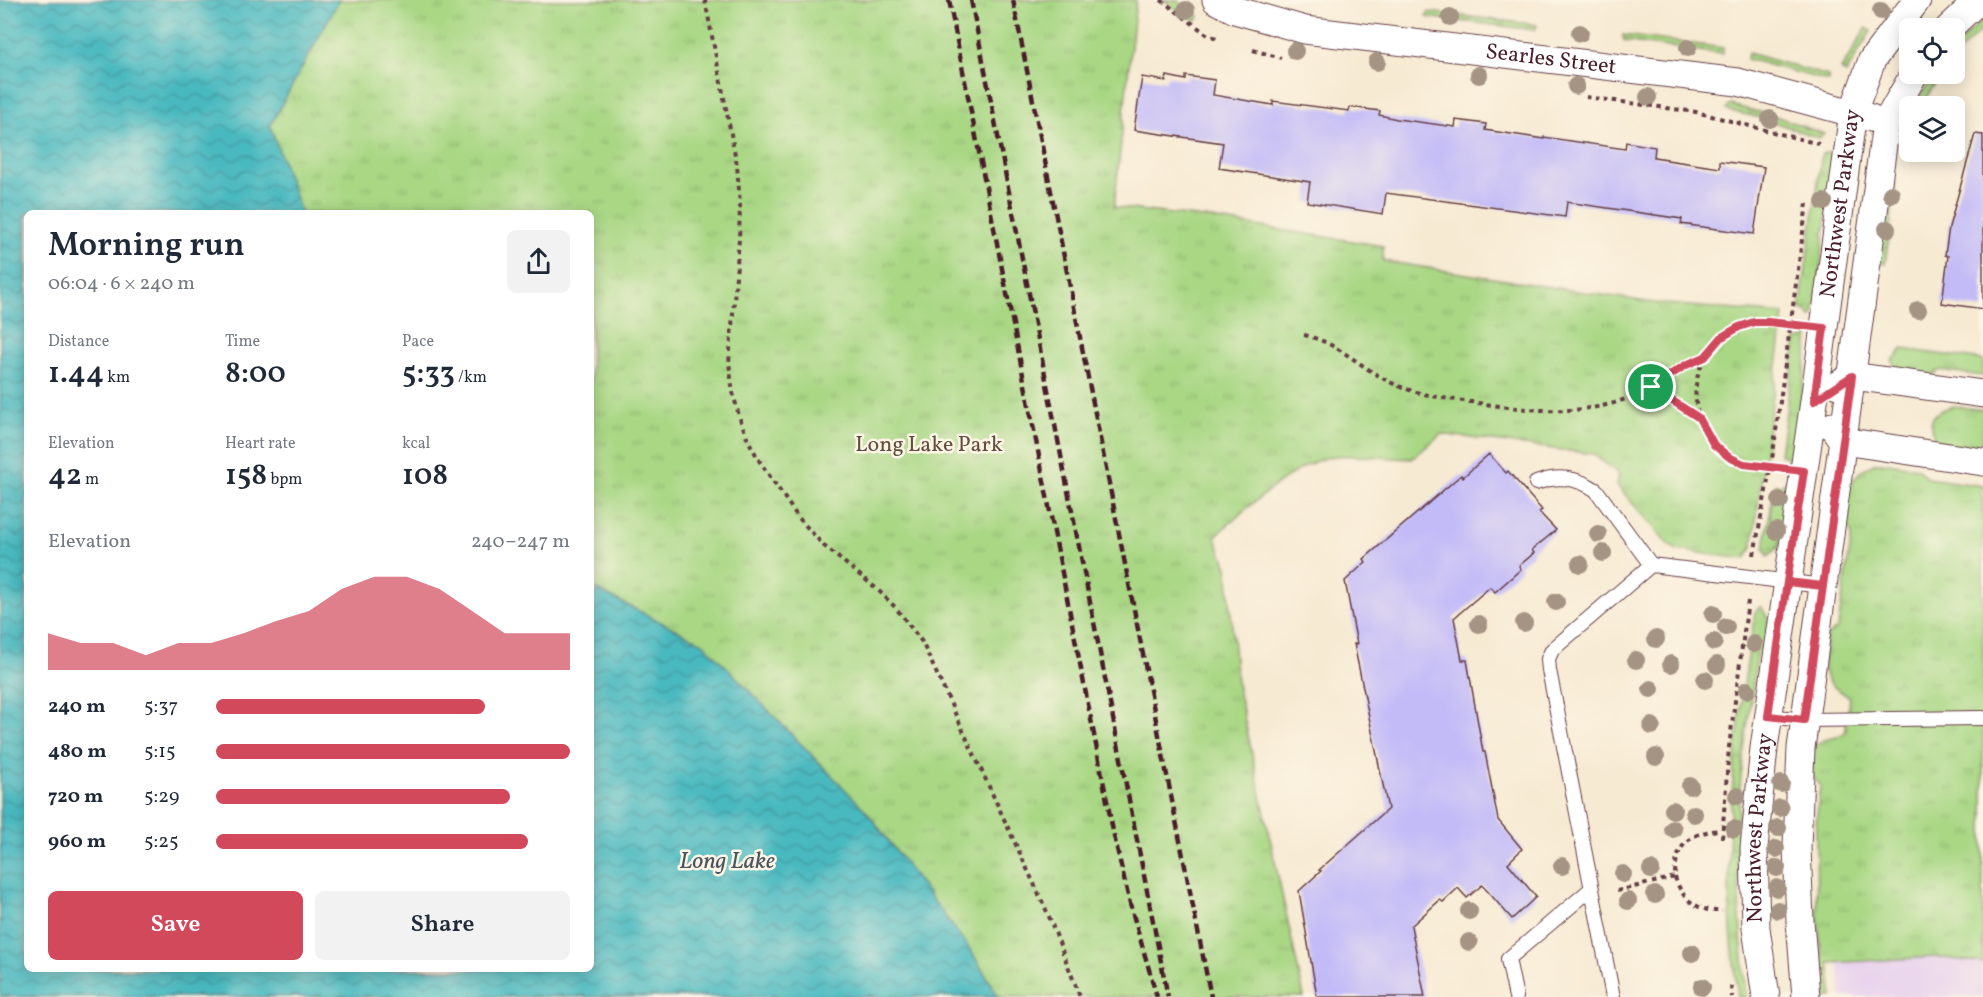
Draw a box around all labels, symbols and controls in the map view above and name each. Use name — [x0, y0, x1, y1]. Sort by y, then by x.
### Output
map controls — [1899, 18, 1965, 162]
button: locate — [1899, 18, 1965, 84]
street label: Searles Street — [1484, 36, 1618, 83]
button: layers — [1899, 96, 1965, 162]
street label: Northwest Parkway — [1813, 107, 1869, 300]
text: Morning run — [48, 224, 245, 270]
button: share — [507, 230, 570, 293]
text: 06:04 · 6 × 240 m — [48, 270, 195, 298]
text: Distance — [48, 331, 109, 353]
text: Time — [225, 331, 260, 353]
text: Pace — [402, 331, 434, 353]
text: 1.44 — [48, 353, 104, 395]
text: 8:00 — [225, 353, 286, 395]
text: 5:33 — [402, 353, 455, 395]
pin — [1625, 361, 1676, 412]
text: km — [104, 367, 130, 389]
text: /km — [455, 367, 487, 389]
icon: arrive — [1634, 370, 1667, 403]
park label: Long Lake Park — [855, 430, 1003, 461]
text: Elevation — [48, 433, 115, 455]
text: Heart rate — [225, 433, 296, 455]
text: kcal — [402, 433, 430, 455]
text: 42 — [48, 455, 82, 497]
text: 158 — [225, 455, 267, 497]
text: 108 — [402, 455, 448, 497]
text: m — [82, 469, 99, 491]
text: bpm — [267, 469, 303, 491]
text: Elevation — [48, 528, 131, 556]
text: 240–247 m — [471, 528, 570, 556]
text: 240 m — [48, 693, 106, 721]
text: 5:37 — [144, 693, 178, 721]
street label: Northwest Parkway — [1738, 731, 1781, 923]
text: 480 m — [48, 738, 107, 766]
text: 5:15 — [144, 738, 176, 766]
text: 720 m — [48, 783, 103, 811]
text: 5:29 — [144, 783, 179, 811]
text: 960 m — [48, 828, 106, 856]
text: 5:25 — [144, 828, 179, 856]
water label: Long Lake — [679, 845, 775, 879]
button: Save — [48, 891, 303, 960]
button: Share — [315, 891, 570, 960]

